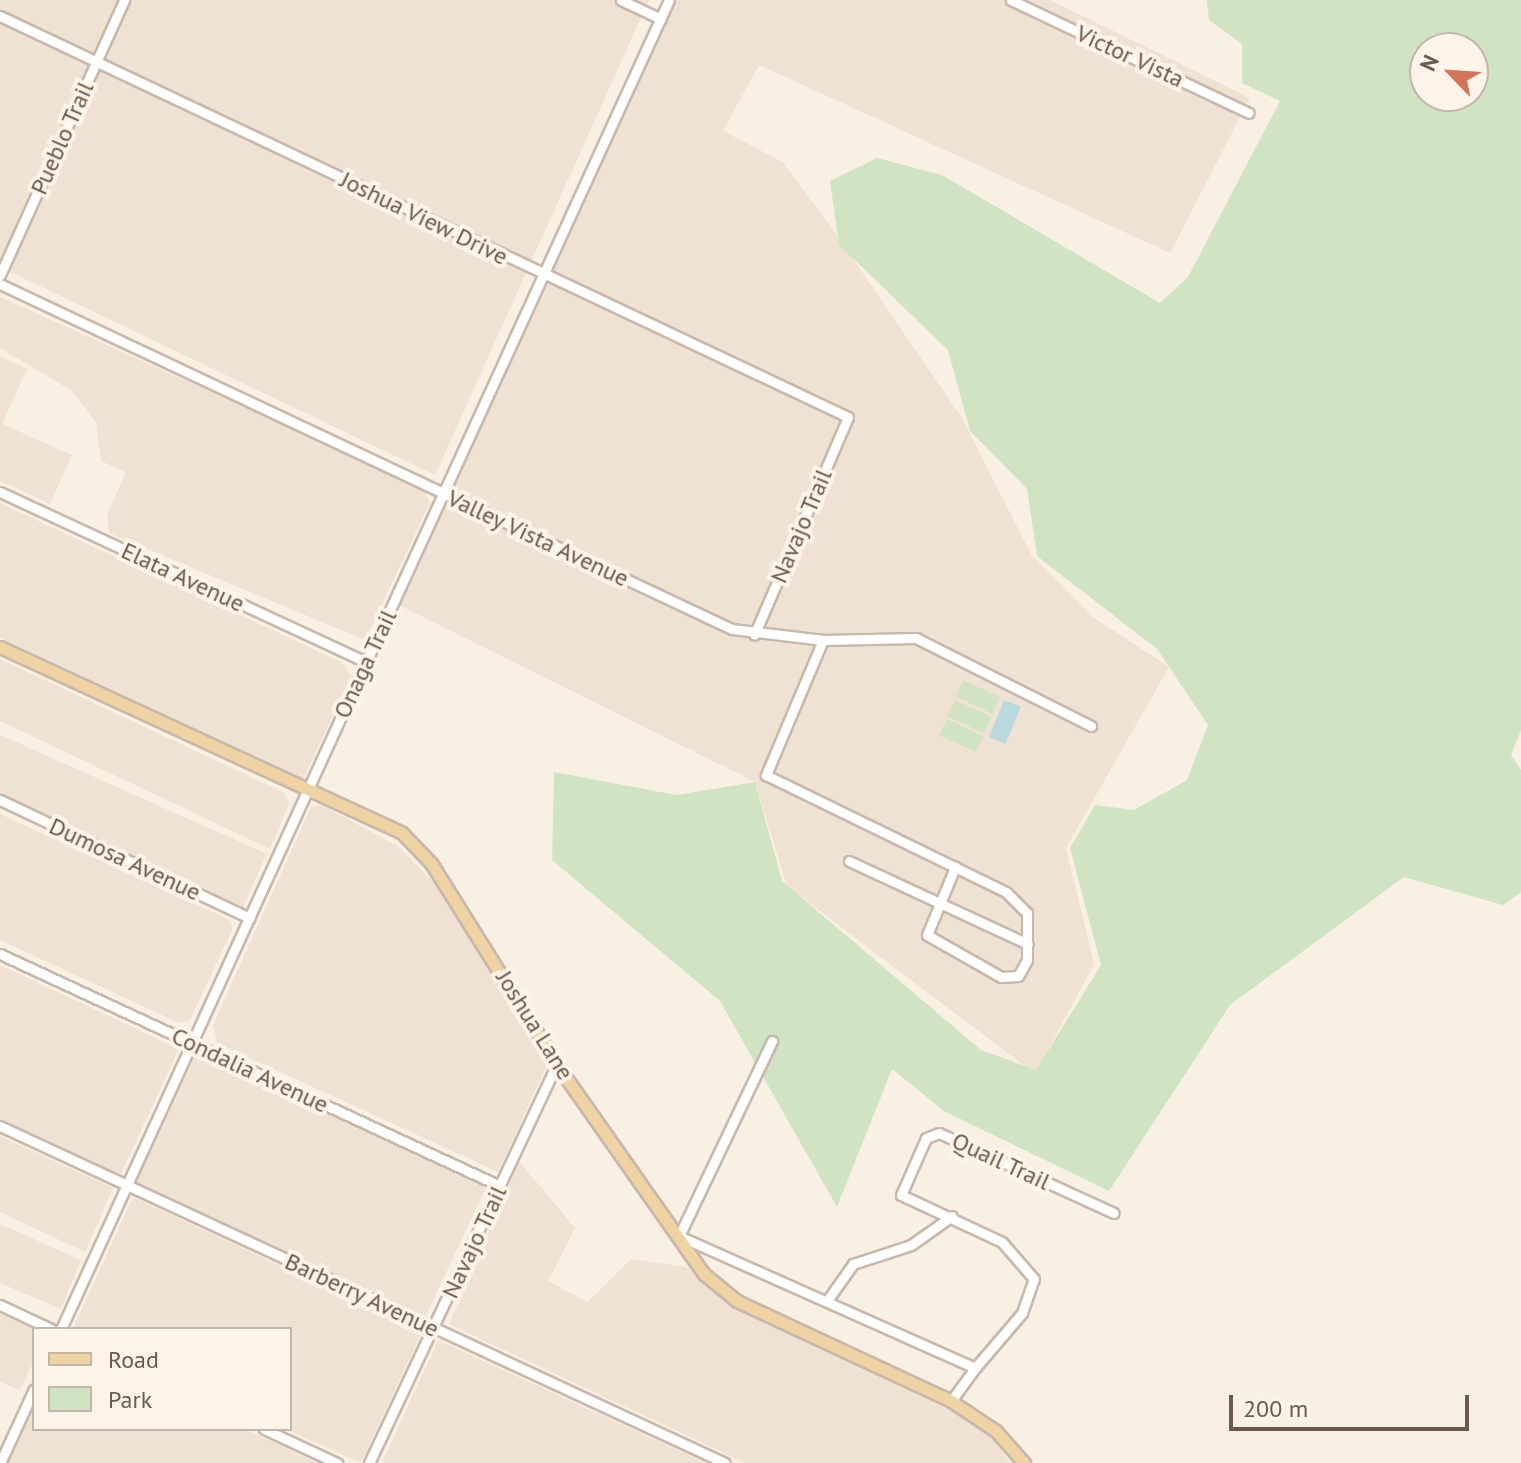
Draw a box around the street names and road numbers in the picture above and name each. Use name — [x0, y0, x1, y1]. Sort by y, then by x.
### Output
street label: Victor Vista — [1071, 18, 1189, 94]
street label: Pueblo Trail — [24, 77, 100, 199]
street label: Joshua View Drive — [335, 165, 513, 271]
street label: Navajo Trail — [764, 464, 838, 588]
street label: Valley Vista Avenue — [442, 483, 634, 593]
street label: Elata Avenue — [117, 536, 249, 618]
street label: Onaga Trail — [327, 605, 403, 723]
street label: Dumosa Avenue — [44, 811, 206, 907]
street label: Joshua Lane — [490, 965, 580, 1085]
street label: Condalia Avenue — [167, 1021, 333, 1119]
street label: Quail Trail — [947, 1126, 1055, 1196]
street label: Navajo Trail — [435, 1181, 513, 1303]
street label: Barberry Avenue — [280, 1246, 444, 1344]

